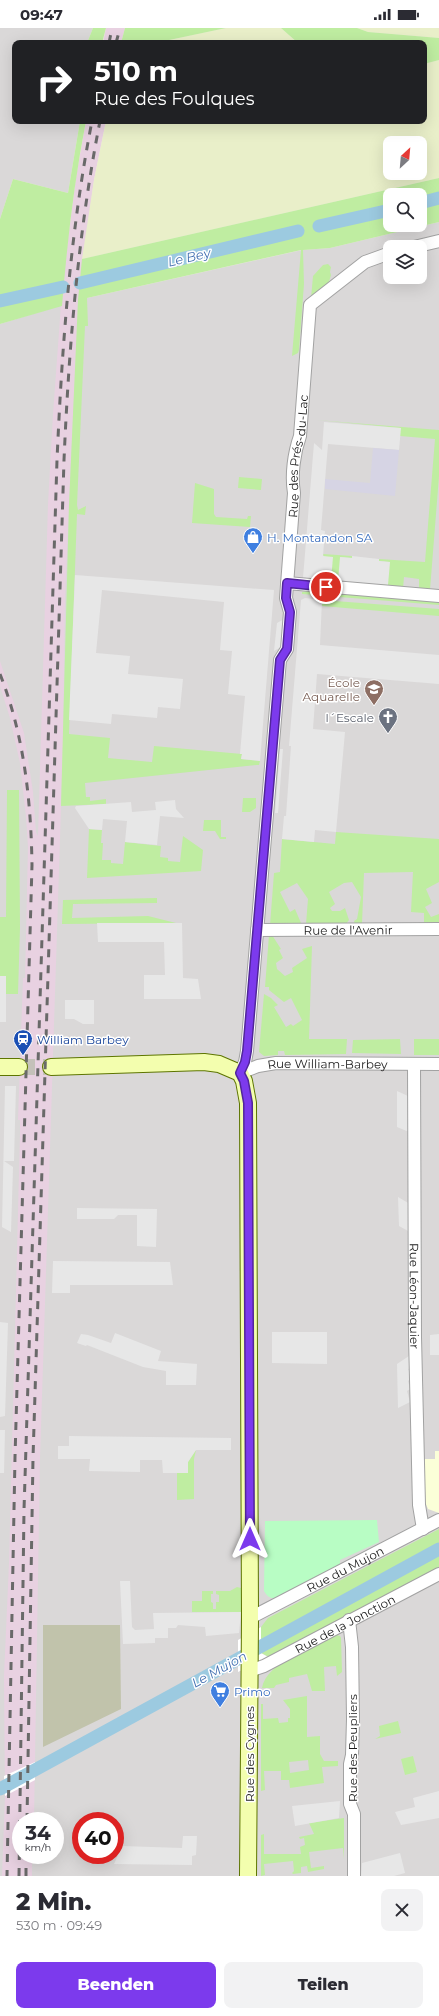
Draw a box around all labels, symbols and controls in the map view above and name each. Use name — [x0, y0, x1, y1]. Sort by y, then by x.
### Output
text: 09:47 — [20, 5, 63, 24]
text: 510 m — [94, 54, 178, 88]
icon: right — [28, 56, 80, 108]
text: Rue des Foulques — [94, 88, 255, 110]
north arrow — [383, 136, 427, 180]
map controls — [383, 136, 427, 284]
button: search — [383, 188, 427, 232]
button: layers — [383, 240, 427, 284]
water label: Le Bey — [166, 244, 213, 270]
street label: Rue des Prés-du-Lac — [285, 394, 311, 518]
shop icon: H. Montandon SA — [242, 526, 264, 554]
place label: H. Montandon SA — [267, 530, 373, 545]
pin — [309, 570, 343, 604]
icon: arrive — [315, 576, 337, 598]
place label: École Aquarelle — [303, 675, 360, 704]
school or university icon: École Aquarelle — [363, 678, 385, 706]
church icon: l´Escale — [377, 706, 399, 734]
place label: l´Escale — [325, 710, 374, 725]
street label: Rue de l'Avenir — [304, 922, 393, 937]
station icon: William Barbey — [12, 1028, 34, 1056]
place label: William Barbey — [37, 1032, 129, 1047]
street label: Rue William-Barbey — [266, 1055, 388, 1072]
street label: Rue Léon-Jaquier — [407, 1243, 423, 1349]
position arrow — [229, 1518, 271, 1560]
street label: Rue du Mujon — [304, 1543, 386, 1595]
street label: Rue de la Jonction — [292, 1591, 398, 1656]
water label: Le Mujon — [189, 1647, 249, 1691]
supermarket icon: Primo — [209, 1680, 231, 1708]
place label: Primo — [234, 1684, 271, 1699]
street label: Rue des Peupliers — [345, 1694, 360, 1802]
street label: Rue des Cygnes — [242, 1706, 257, 1802]
speed limit sign: 40 — [72, 1812, 124, 1864]
text: 34 — [25, 1821, 51, 1845]
text: km/h — [25, 1841, 51, 1854]
text: 2 Min. — [16, 1887, 91, 1916]
button: close — [381, 1889, 423, 1931]
text: 530 m · 09:49 — [16, 1917, 102, 1933]
button: Beenden — [16, 1962, 216, 2008]
button: Teilen — [224, 1962, 423, 2008]

